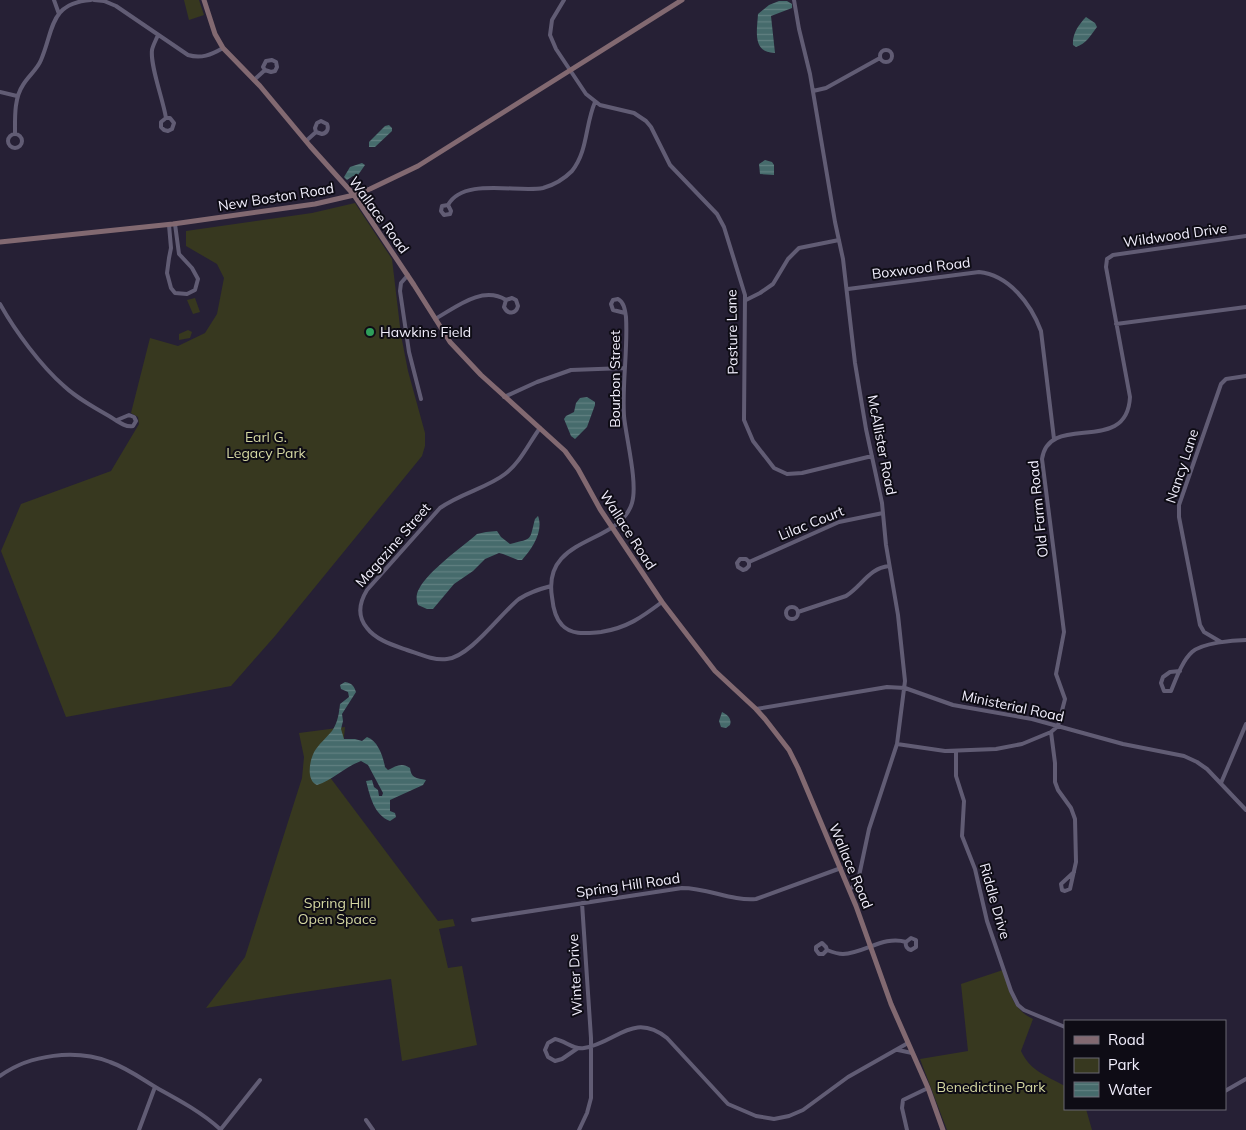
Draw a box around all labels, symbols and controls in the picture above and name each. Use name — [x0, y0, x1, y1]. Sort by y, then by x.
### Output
street label: Wallace Road — [345, 173, 413, 257]
street label: New Boston Road — [217, 179, 335, 215]
street label: Wildwood Drive — [1122, 219, 1228, 251]
street label: Boxwood Road — [871, 253, 971, 283]
street label: Pasture Lane — [722, 289, 742, 375]
place label: Hawkins Field — [380, 323, 471, 341]
marker: Hawkins Field — [364, 326, 376, 338]
street label: Bourbon Street — [606, 330, 624, 428]
street label: McAllister Road — [863, 393, 901, 497]
street label: Nancy Lane — [1162, 427, 1202, 505]
park label: Earl G. Legacy Park — [226, 428, 307, 462]
street label: Old Farm Road — [1024, 460, 1052, 558]
street label: Wallace Road — [596, 487, 660, 573]
street label: Magazine Street — [351, 499, 435, 591]
street label: Lilac Court — [776, 502, 846, 544]
street label: Ministerial Road — [960, 686, 1066, 726]
street label: Wallace Road — [825, 821, 877, 911]
street label: Riddle Drive — [976, 861, 1014, 941]
street label: Spring Hill Road — [575, 869, 681, 901]
park label: Spring Hill Open Space — [298, 894, 376, 928]
street label: Winter Drive — [564, 934, 586, 1016]
legend — [1064, 1020, 1226, 1110]
text: Road — [1108, 1030, 1145, 1049]
text: Park — [1108, 1055, 1140, 1074]
park label: Benedictine Park — [937, 1078, 1046, 1096]
text: Water — [1108, 1080, 1152, 1099]

